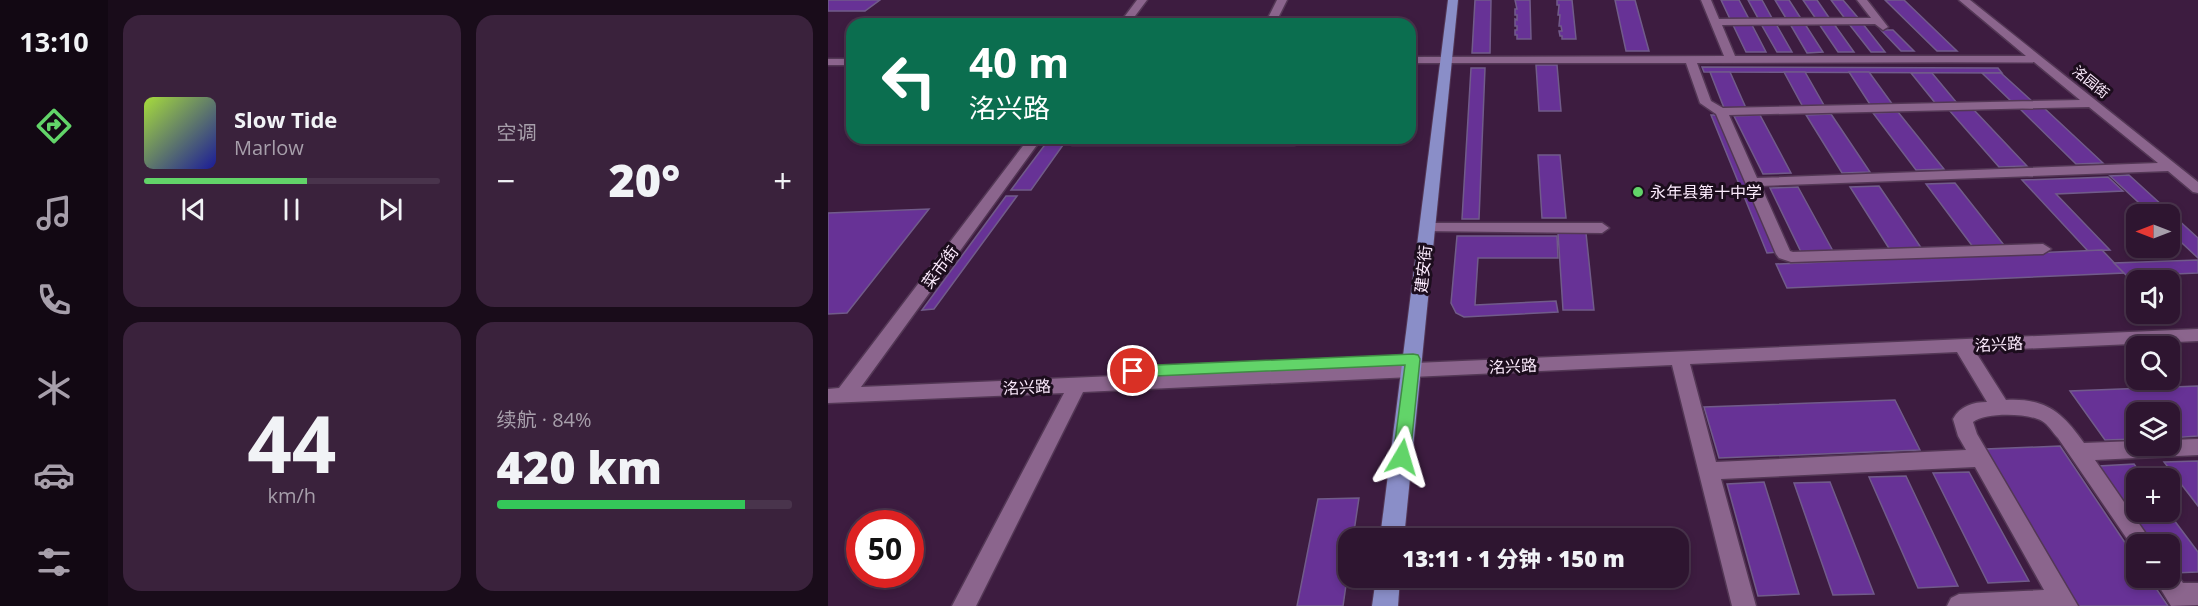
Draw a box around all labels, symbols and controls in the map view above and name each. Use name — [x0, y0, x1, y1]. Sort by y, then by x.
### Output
text: 13:10 — [19, 23, 89, 60]
text: 40 m — [969, 33, 1069, 90]
icon: left — [870, 42, 948, 120]
street label: 洺园街 — [2069, 61, 2114, 102]
text: 洺兴路 — [969, 89, 1050, 126]
text: Slow Tide — [234, 104, 337, 134]
icon: directions — [33, 105, 75, 147]
text: 空调 — [497, 119, 537, 146]
text: Marlow — [234, 134, 304, 161]
text: 20° — [608, 149, 680, 210]
text: − — [497, 158, 515, 203]
text: + — [773, 158, 792, 203]
place label: 永年县第十中学 — [1650, 181, 1762, 203]
marker: 永年县第十中学 — [1631, 185, 1645, 199]
icon: music — [33, 192, 75, 234]
icon: previous — [177, 193, 210, 226]
icon: pause — [275, 193, 308, 226]
icon: next — [374, 193, 407, 226]
north arrow — [2126, 204, 2180, 258]
map controls — [2126, 204, 2180, 588]
street label: 菜市街 — [917, 241, 963, 293]
street label: 建安街 — [1410, 244, 1436, 294]
button: sound — [2126, 270, 2180, 324]
icon: phone — [33, 279, 75, 321]
street label: 洺兴路 — [1974, 332, 2024, 356]
button: search — [2126, 336, 2180, 390]
pin — [1107, 345, 1158, 396]
icon: arrive — [1116, 354, 1149, 387]
street label: 洺兴路 — [1488, 354, 1538, 378]
icon: climate — [33, 367, 75, 409]
street label: 洺兴路 — [1002, 375, 1052, 399]
text: 44 — [247, 390, 336, 496]
button: layers — [2126, 402, 2180, 456]
text: 续航 · 84% — [497, 406, 592, 433]
position arrow — [1370, 425, 1434, 489]
text: 420 km — [497, 436, 662, 497]
icon: car — [33, 454, 75, 496]
button: + — [2126, 468, 2180, 522]
text: km/h — [267, 482, 316, 509]
speed limit sign: 50 — [846, 510, 924, 588]
button: − — [2126, 534, 2180, 588]
icon: filters — [33, 541, 75, 583]
text: 13:11 · 1 分钟 · 150 m — [1402, 543, 1625, 573]

